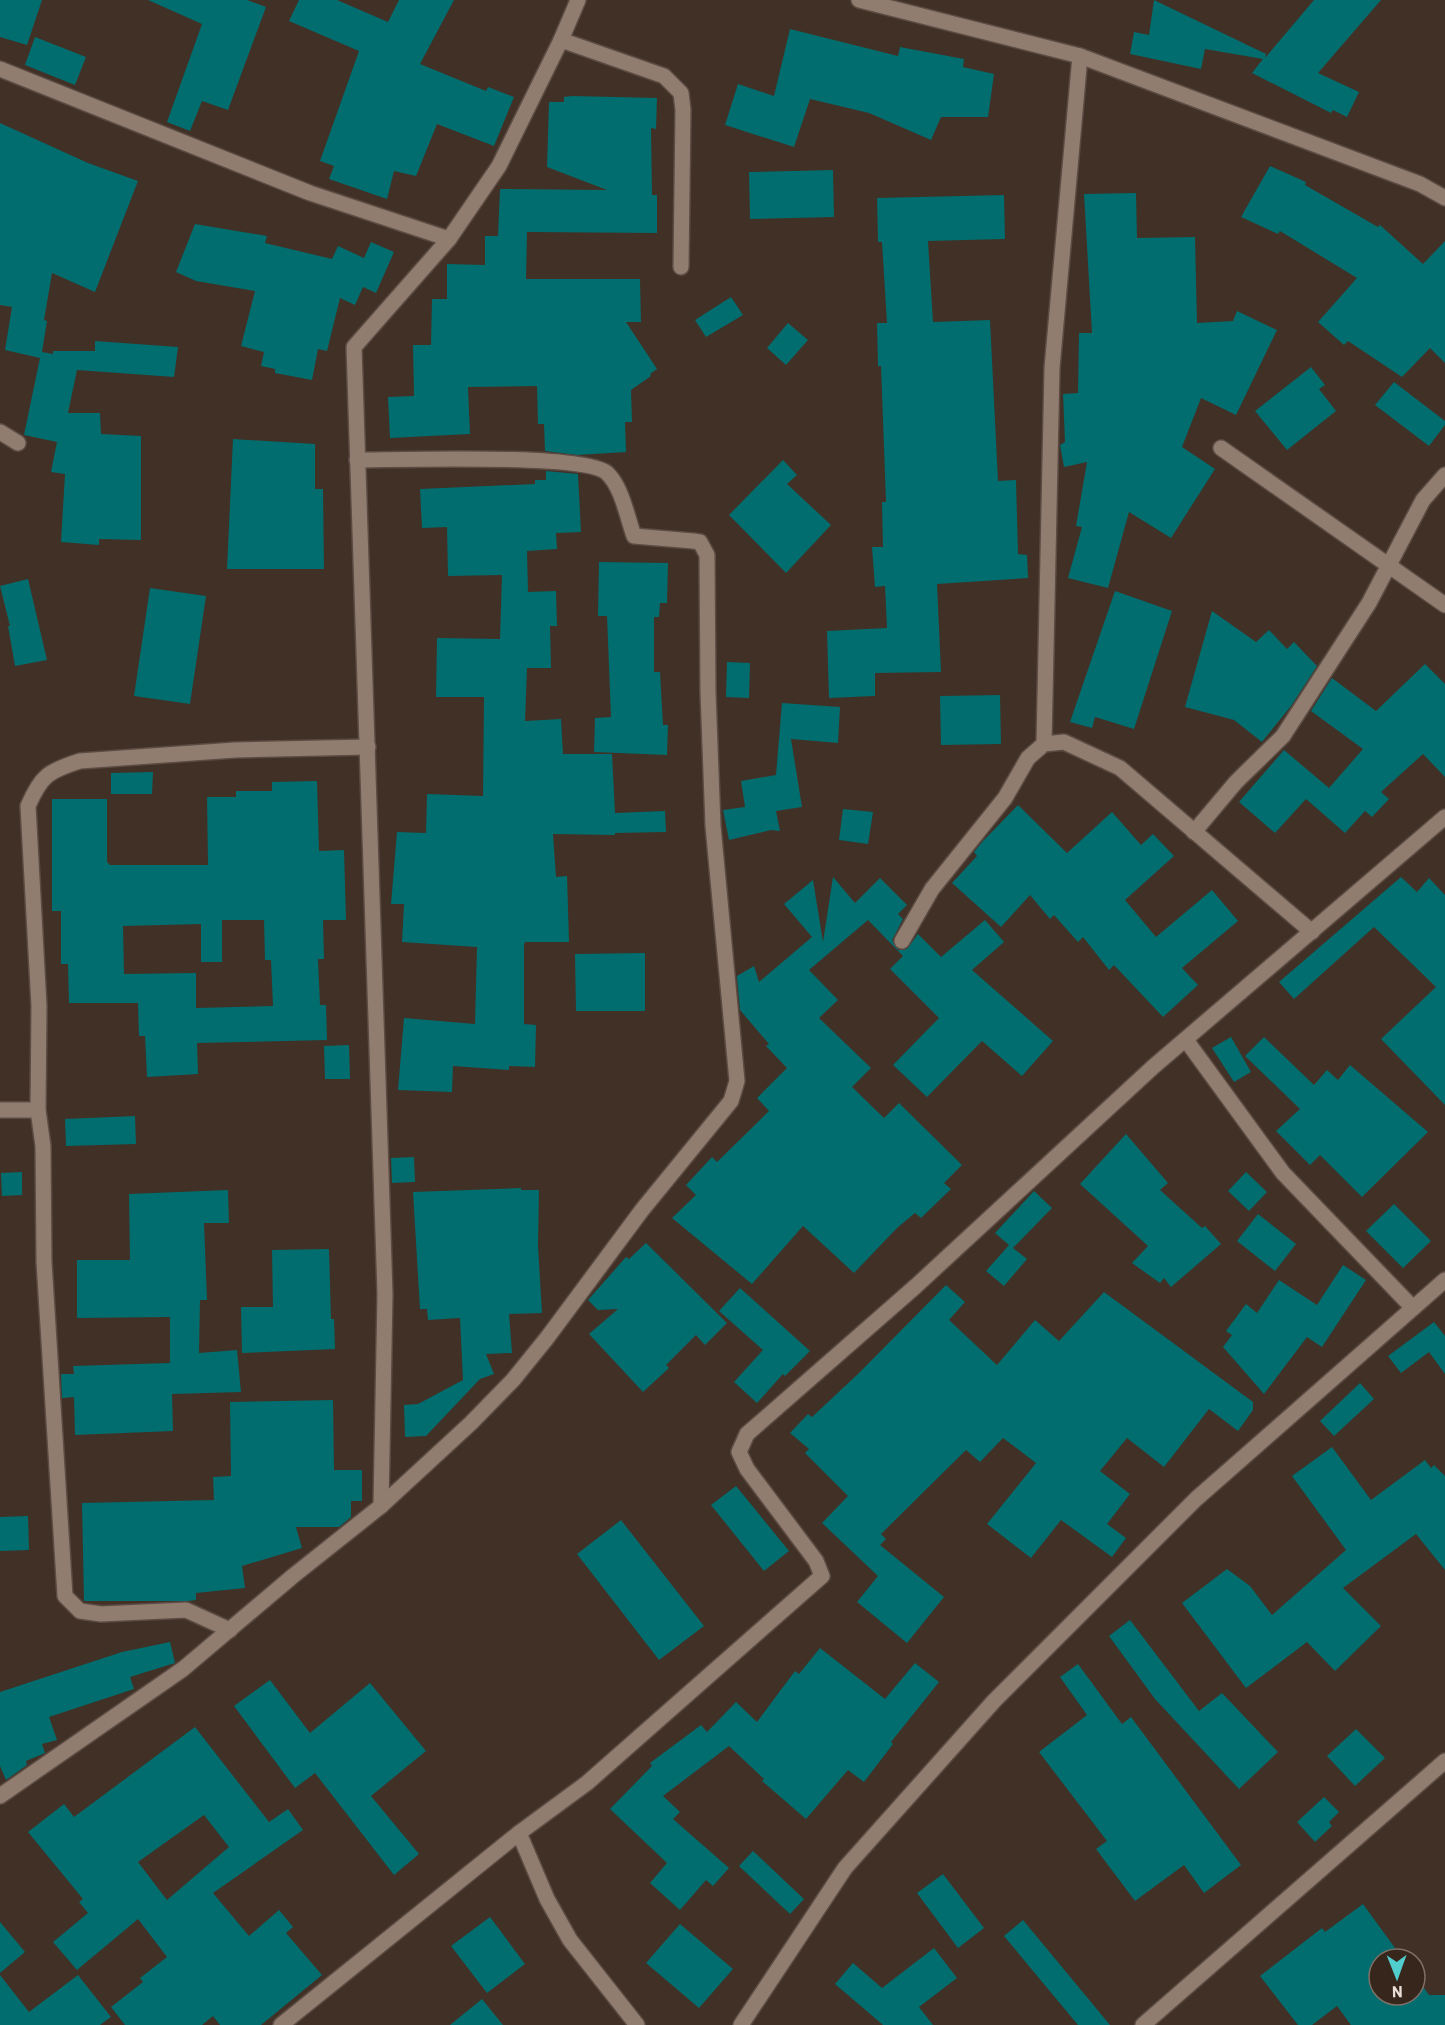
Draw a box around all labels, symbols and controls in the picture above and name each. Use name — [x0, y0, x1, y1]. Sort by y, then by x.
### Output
north arrow — [1367, 1947, 1427, 2007]
text: N — [1392, 1983, 1403, 2002]

